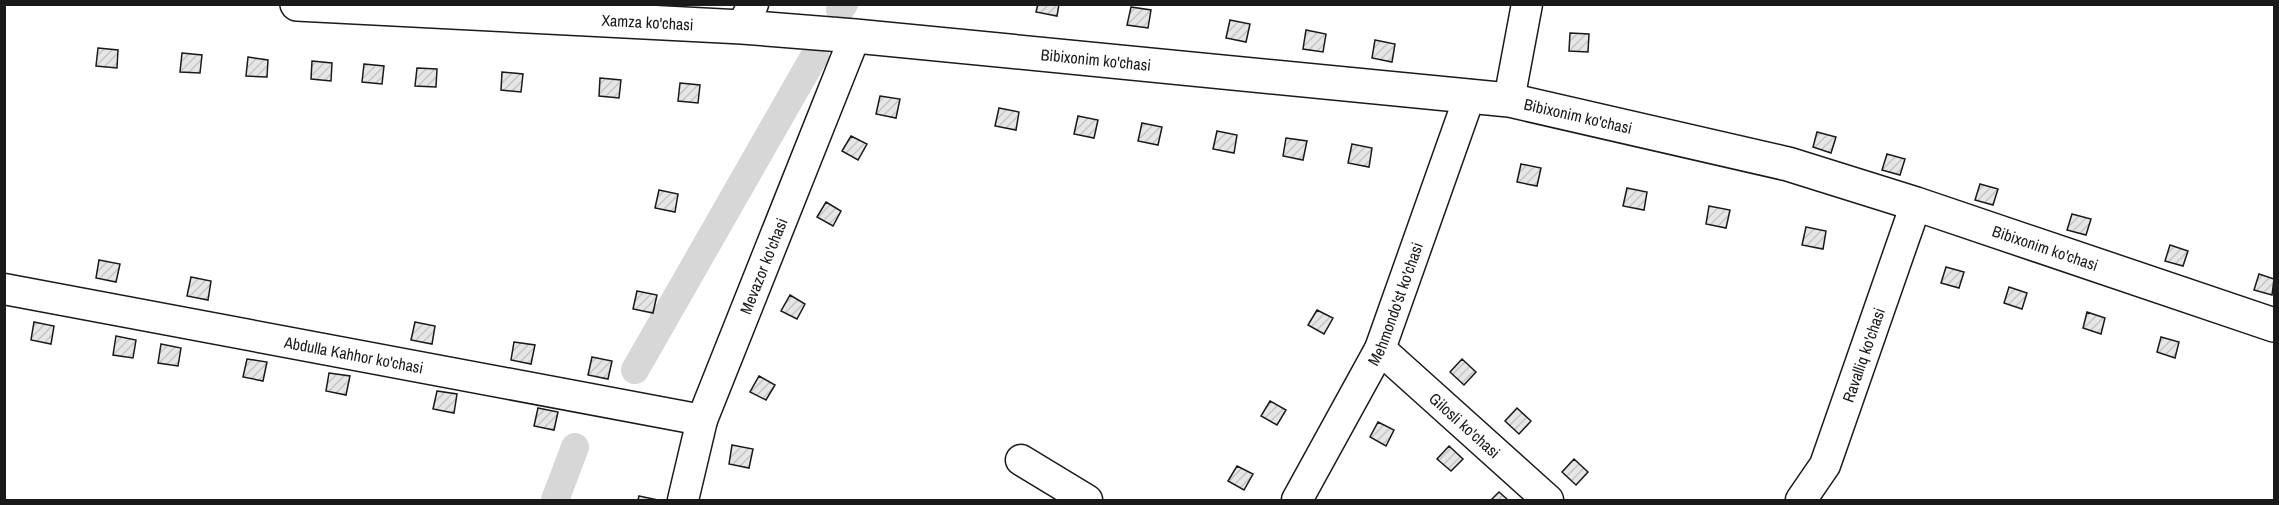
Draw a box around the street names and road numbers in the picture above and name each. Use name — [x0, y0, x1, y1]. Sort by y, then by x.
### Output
street label: Xamza ko'chasi — [601, 9, 694, 35]
street label: Bibixonim ko'chasi — [1040, 43, 1152, 76]
street label: Bibixonim ko'chasi — [1522, 93, 1634, 139]
street label: Mevazor ko'chasi — [734, 215, 792, 317]
street label: Bibixonim ko'chasi — [1990, 220, 2101, 276]
street label: Mehmondo'st ko'chasi — [1362, 239, 1428, 369]
street label: Ravalliq ko'chasi — [1837, 305, 1890, 405]
street label: Abdulla Kahhor ko'chasi — [281, 331, 425, 379]
street label: Gilosli ko'chasi — [1424, 387, 1505, 463]

